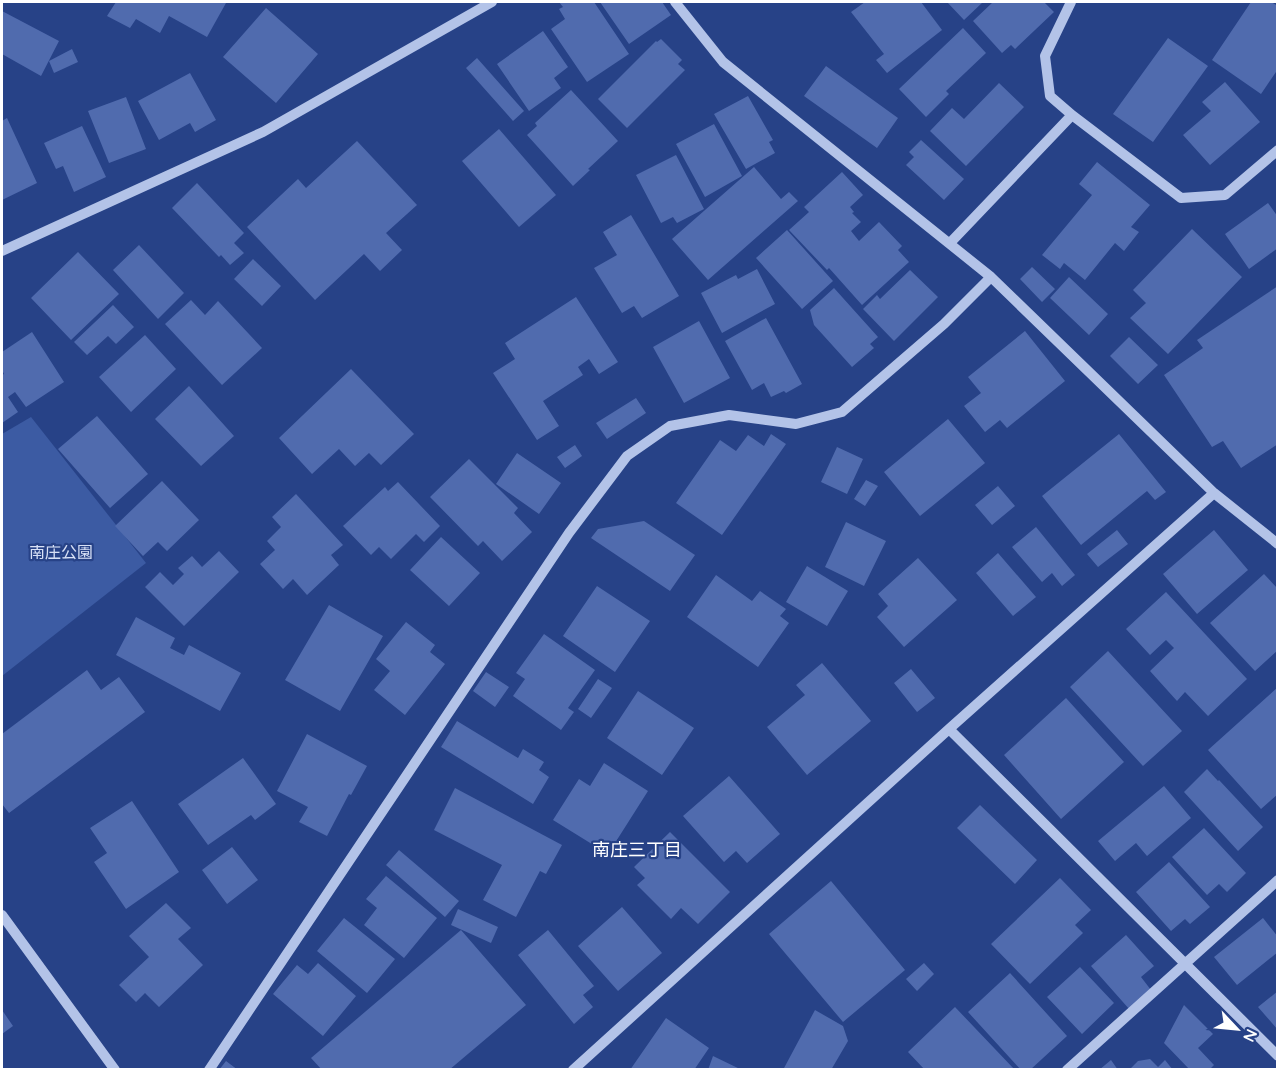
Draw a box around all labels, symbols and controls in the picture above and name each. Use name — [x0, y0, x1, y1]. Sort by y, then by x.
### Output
park label: 南庄公園 — [29, 542, 93, 562]
district label: 南庄三丁目 — [592, 838, 682, 861]
north arrow — [1207, 999, 1267, 1059]
text: N — [1239, 1026, 1262, 1045]

